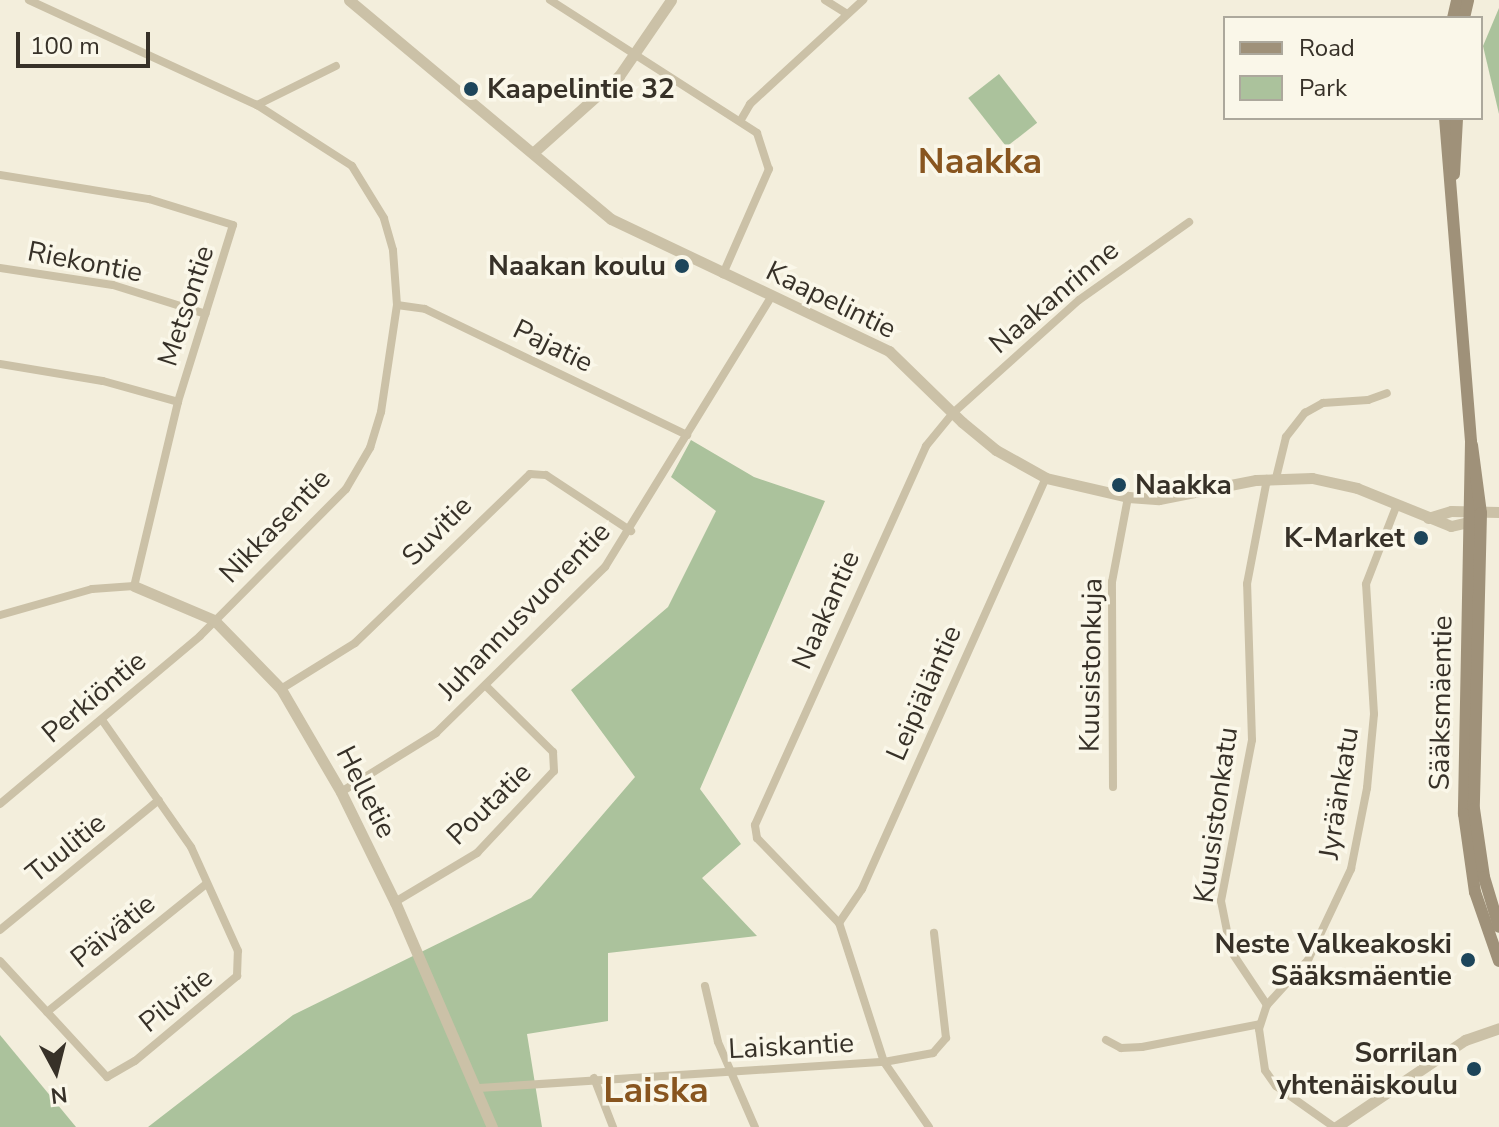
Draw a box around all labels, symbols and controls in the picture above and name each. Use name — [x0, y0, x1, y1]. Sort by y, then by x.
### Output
scale bar — [20, 16, 154, 66]
legend — [1223, 16, 1483, 120]
text: 100 m — [30, 30, 100, 62]
text: Road — [1299, 32, 1355, 64]
place label: Kaapelintie 32 — [487, 72, 675, 106]
text: Park — [1299, 72, 1347, 104]
marker: Kaapelintie 32 — [462, 80, 480, 98]
district label: Naakka — [918, 140, 1042, 184]
street label: Naakanrinne — [983, 233, 1125, 361]
street label: Riekontie — [25, 234, 145, 290]
street label: Metsontie — [151, 241, 221, 371]
place label: Naakan koulu — [488, 249, 666, 283]
street label: Kaapelintie — [761, 254, 901, 346]
marker: Naakan koulu — [673, 257, 691, 275]
street label: Pajatie — [508, 312, 598, 380]
street label: Nikkasentie — [212, 462, 338, 590]
place label: Naakka — [1135, 468, 1232, 502]
marker: Naakka — [1110, 476, 1128, 494]
street label: Suvitie — [395, 489, 479, 573]
street label: Juhannusvuorentie — [431, 515, 617, 707]
place label: K-Market — [1284, 521, 1405, 555]
marker: K-Market — [1412, 529, 1430, 547]
street label: Naakantie — [785, 546, 867, 674]
street label: Kuusistonkuja — [1073, 578, 1109, 752]
street label: Sääksmäentie — [1423, 615, 1459, 791]
street label: Leipiäläntie — [879, 620, 969, 766]
street label: Perkiöntie — [35, 644, 153, 750]
street label: Kuusistonkatu — [1187, 725, 1245, 905]
street label: Jyräänkatu — [1312, 725, 1366, 861]
street label: Helletie — [329, 740, 403, 844]
street label: Poutatie — [440, 756, 538, 852]
street label: Tuulitie — [20, 806, 112, 890]
street label: Päivätie — [64, 887, 162, 975]
place label: Neste Valkeakoski Sääksmäentie — [1215, 927, 1452, 993]
marker: Neste Valkeakoski Sääksmäentie — [1459, 951, 1477, 969]
street label: Pilvitie — [133, 960, 219, 1040]
street label: Laiskantie — [727, 1026, 855, 1066]
north arrow — [16, 1031, 96, 1111]
place label: Sorrilan yhtenäiskoulu — [1276, 1036, 1458, 1102]
marker: Sorrilan yhtenäiskoulu — [1465, 1060, 1483, 1078]
district label: Laiska — [603, 1069, 709, 1113]
text: N — [49, 1079, 69, 1111]

